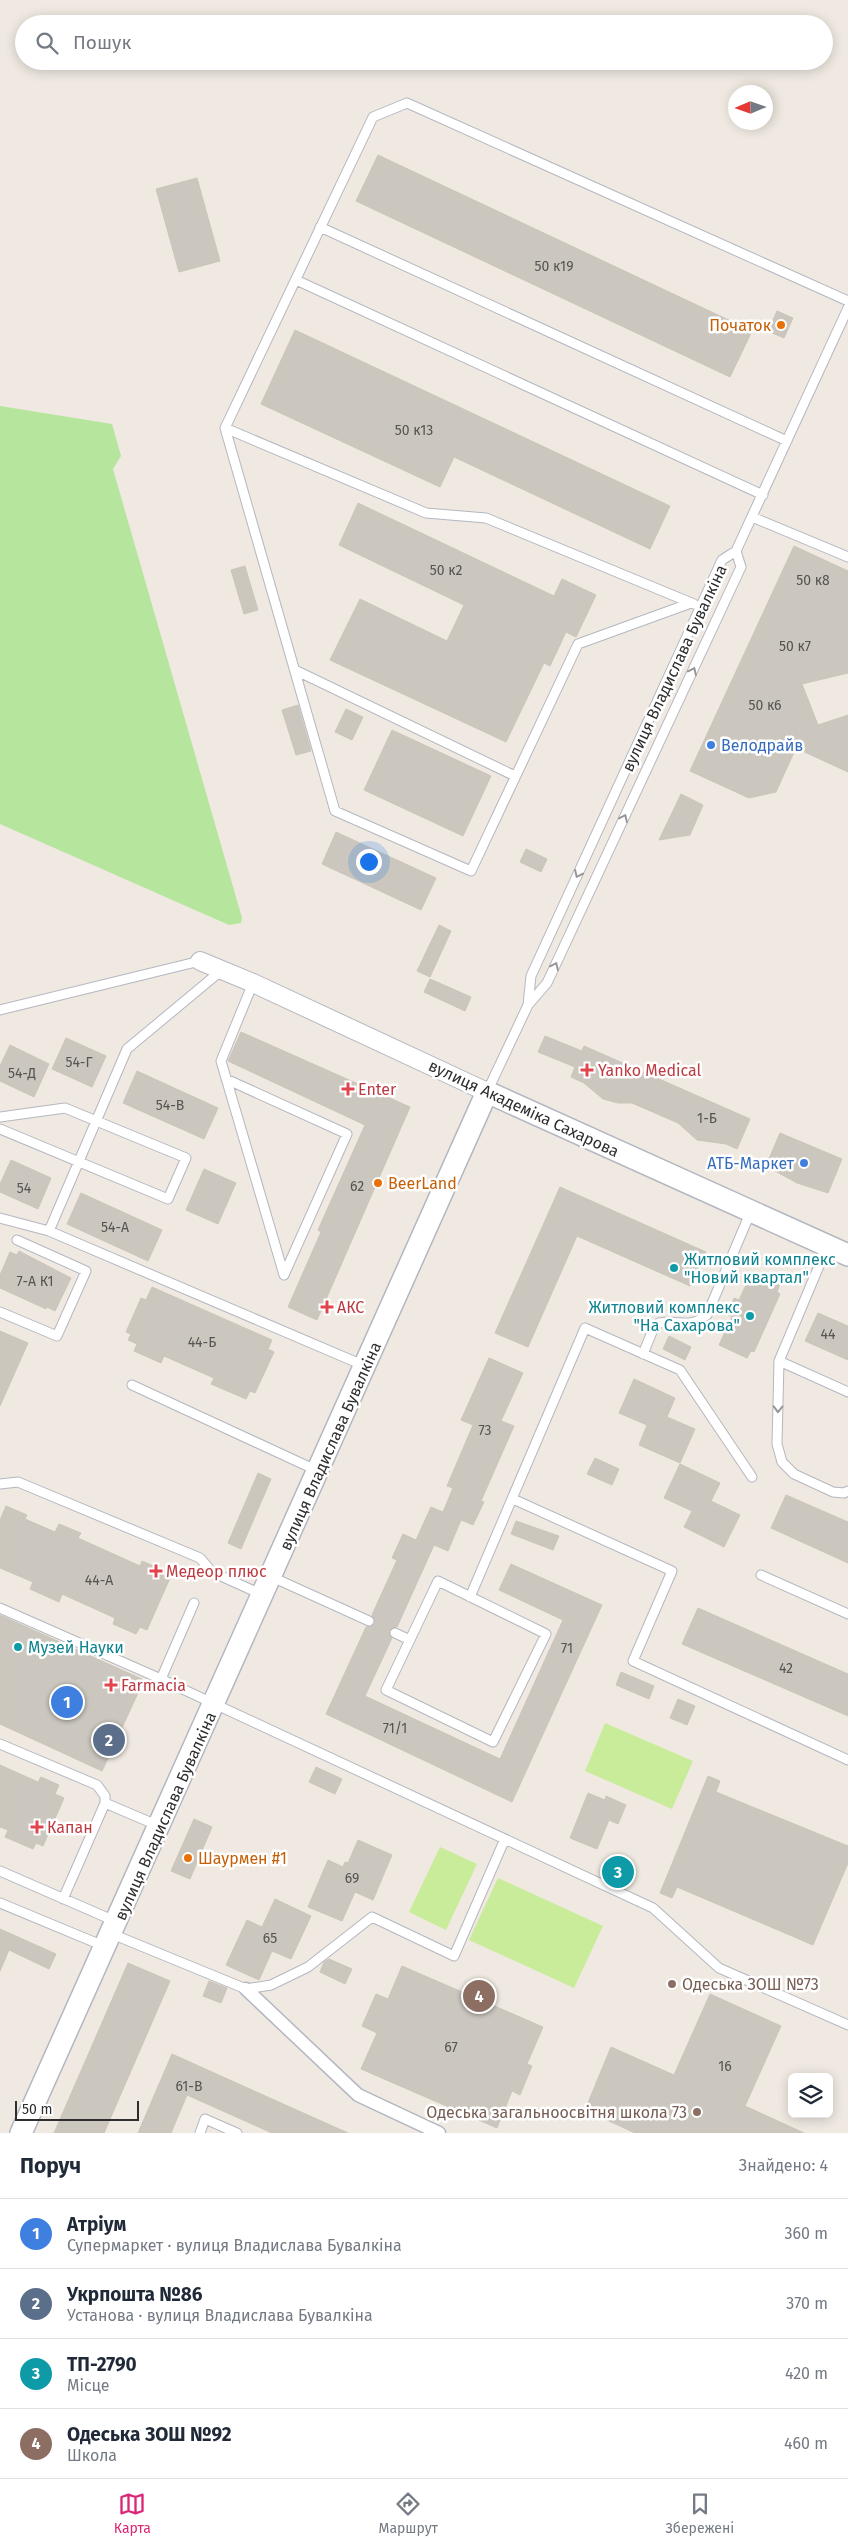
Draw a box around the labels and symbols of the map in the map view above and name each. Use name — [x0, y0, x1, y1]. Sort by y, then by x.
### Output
north arrow — [728, 85, 773, 130]
house number: 50 к19 — [534, 258, 574, 275]
place label: Початок — [709, 316, 772, 335]
marker: Початок — [775, 319, 787, 331]
house number: 50 к13 — [395, 422, 433, 439]
house number: 50 к2 — [430, 562, 462, 579]
street label: вулиця Владислава Бувалкіна — [618, 562, 731, 775]
house number: 50 к8 — [796, 572, 830, 589]
house number: 50 к7 — [779, 638, 811, 655]
one-way arrow — [687, 667, 697, 676]
house number: 50 к6 — [748, 697, 782, 714]
place label: Велодрайв — [721, 736, 803, 755]
marker: Велодрайв — [705, 739, 717, 751]
one-way arrow — [618, 814, 628, 823]
your location — [356, 849, 382, 875]
one-way arrow — [574, 869, 584, 878]
one-way arrow — [549, 962, 560, 971]
house number: 54-Г — [65, 1054, 93, 1071]
street label: вулиця Академіка Сахарова — [426, 1056, 622, 1161]
place label: Yanko Medical — [598, 1061, 702, 1080]
marker: Yanko Medical — [580, 1063, 594, 1077]
house number: 54-Д — [8, 1065, 36, 1082]
place label: Enter — [358, 1080, 397, 1099]
marker: Enter — [342, 1083, 354, 1095]
house number: 54-В — [156, 1097, 184, 1114]
house number: 1-Б — [697, 1110, 717, 1127]
place label: АТБ-Маркет — [707, 1154, 795, 1173]
marker: АТБ-Маркет — [798, 1157, 810, 1169]
place label: BeerLand — [388, 1174, 457, 1193]
marker: BeerLand — [372, 1177, 384, 1189]
house number: 62 — [350, 1178, 364, 1195]
house number: 54 — [17, 1180, 32, 1197]
house number: 54-А — [101, 1219, 129, 1236]
place label: Житловий комплекс "Новий квартал" — [684, 1250, 836, 1287]
marker: Житловий комплекс "Новий квартал" — [668, 1262, 680, 1274]
house number: 7-А К1 — [16, 1273, 54, 1290]
place label: АКС — [337, 1298, 364, 1317]
place label: Житловий комплекс "На Сахарова" — [588, 1298, 740, 1335]
marker: АКС — [321, 1301, 333, 1313]
marker: Житловий комплекс "На Сахарова" — [744, 1310, 756, 1322]
house number: 44 — [821, 1326, 836, 1343]
house number: 44-Б — [188, 1334, 216, 1351]
street label: вулиця Владислава Бувалкіна — [276, 1339, 385, 1553]
one-way arrow — [773, 1406, 783, 1414]
house number: 73 — [478, 1422, 492, 1439]
place label: Медеор плюс — [166, 1562, 267, 1581]
marker: Медеор плюс — [150, 1565, 162, 1577]
house number: 44-А — [85, 1572, 113, 1589]
place label: Музей Науки — [28, 1638, 124, 1657]
house number: 71 — [561, 1640, 573, 1657]
marker: Музей Науки — [12, 1641, 24, 1653]
house number: 42 — [779, 1660, 793, 1677]
place label: Farmacia — [121, 1676, 186, 1695]
marker: Farmacia — [105, 1679, 117, 1691]
pin: 1 — [51, 1683, 83, 1721]
street label: вулиця Владислава Бувалкіна — [111, 1709, 220, 1923]
house number: 71/1 — [383, 1720, 407, 1737]
pin: 2 — [93, 1721, 125, 1759]
place label: Капан — [47, 1818, 93, 1837]
marker: Капан — [31, 1821, 43, 1833]
place label: Шаурмен #1 — [198, 1849, 287, 1868]
marker: Шаурмен #1 — [182, 1852, 194, 1864]
pin: 3 — [602, 1853, 634, 1891]
house number: 69 — [345, 1870, 359, 1887]
house number: 65 — [263, 1930, 277, 1947]
place label: Одеська ЗОШ №73 — [682, 1975, 819, 1994]
pin: 4 — [463, 1977, 495, 2015]
marker: Одеська ЗОШ №73 — [666, 1978, 678, 1990]
house number: 67 — [444, 2039, 458, 2056]
house number: 16 — [718, 2058, 732, 2075]
house number: 61-В — [176, 2078, 203, 2095]
scale bar — [15, 2098, 139, 2121]
place label: Одеська загальноосвітня школа 73 — [426, 2103, 687, 2122]
marker: Одеська загальноосвітня школа 73 — [691, 2106, 703, 2118]

